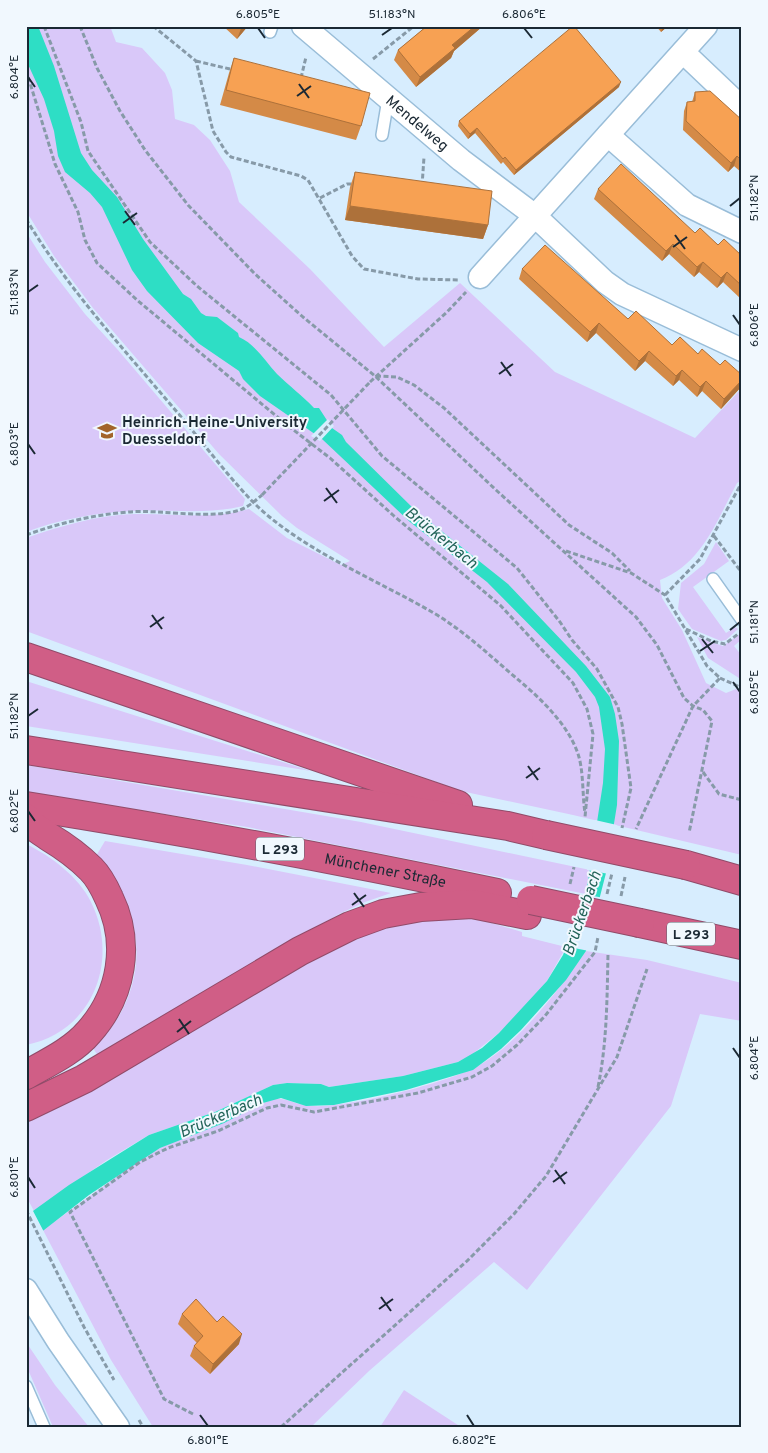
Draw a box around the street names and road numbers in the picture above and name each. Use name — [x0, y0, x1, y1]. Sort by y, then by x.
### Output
street label: Mendelweg — [381, 92, 452, 156]
road number: L 293 — [256, 838, 304, 861]
street label: Münchener Straße — [323, 850, 447, 893]
road number: L 293 — [667, 922, 715, 946]

